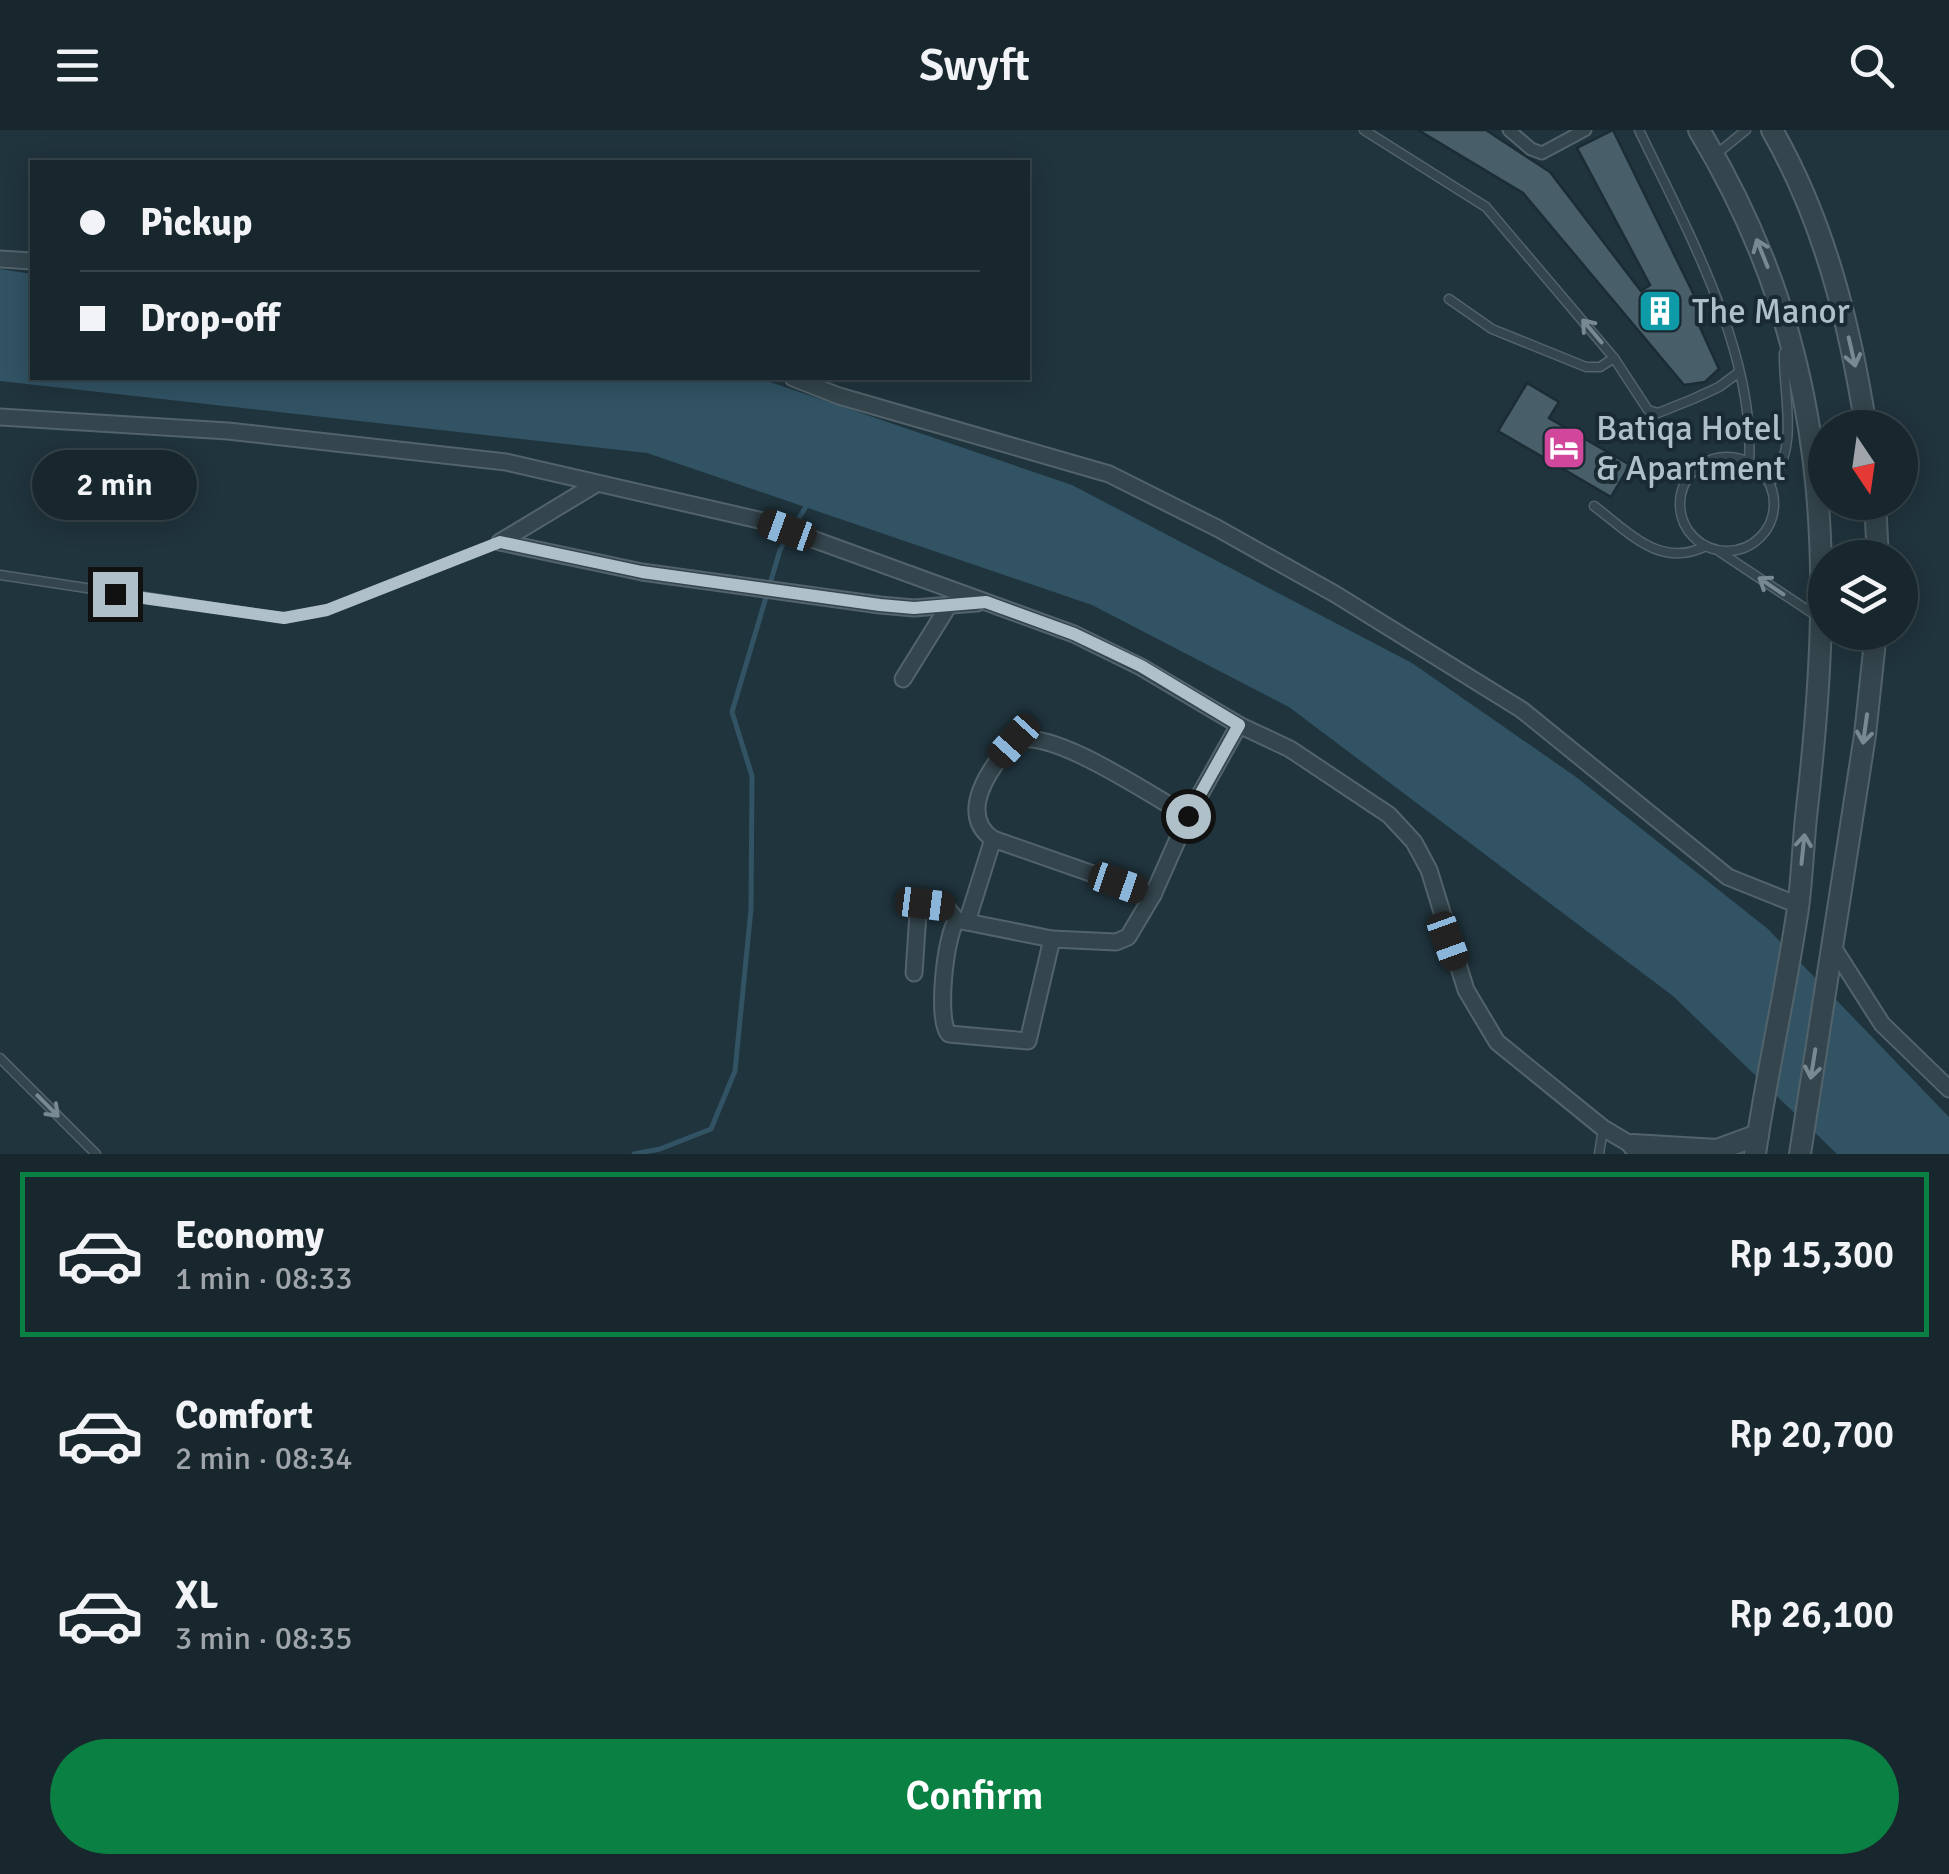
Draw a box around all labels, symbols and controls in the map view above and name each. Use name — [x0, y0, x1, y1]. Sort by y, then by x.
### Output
icon: menu — [50, 38, 105, 93]
text: Swyft — [919, 38, 1030, 93]
icon: search — [1844, 38, 1899, 93]
text: Pickup — [140, 199, 252, 246]
one-way arrow — [1752, 238, 1770, 269]
building icon: The Manor — [1637, 288, 1683, 334]
place label: The Manor — [1692, 290, 1850, 333]
text: Drop-off — [140, 295, 280, 342]
one-way arrow — [1581, 318, 1603, 344]
one-way arrow — [1844, 335, 1862, 367]
place label: Batiqa Hotel & Apartment — [1596, 407, 1786, 490]
north arrow — [1808, 410, 1918, 520]
map controls — [1808, 410, 1918, 650]
hotel icon: Batiqa Hotel & Apartment — [1541, 425, 1587, 471]
callout: 2 min — [32, 449, 198, 519]
text: 2 min — [76, 465, 153, 504]
car — [754, 506, 820, 554]
button: layers — [1808, 540, 1918, 650]
route end — [93, 572, 138, 617]
one-way arrow — [1758, 576, 1786, 597]
car — [983, 709, 1045, 773]
one-way arrow — [1855, 713, 1874, 745]
route start — [1166, 794, 1211, 839]
one-way arrow — [1794, 834, 1813, 866]
car — [1085, 859, 1151, 907]
car — [893, 885, 957, 923]
car — [1424, 908, 1472, 974]
one-way arrow — [1804, 1047, 1822, 1080]
one-way arrow — [35, 1094, 59, 1118]
icon: car — [55, 1210, 145, 1300]
text: Economy — [175, 1212, 324, 1259]
text: Rp 15,300 — [1729, 1231, 1894, 1278]
text: 1 min · 08:33 — [175, 1259, 353, 1298]
icon: car — [55, 1390, 145, 1480]
text: Comfort — [175, 1392, 313, 1439]
text: Rp 20,700 — [1729, 1411, 1894, 1458]
text: 2 min · 08:34 — [175, 1439, 353, 1478]
icon: car — [55, 1570, 145, 1660]
text: XL — [175, 1572, 218, 1619]
text: Rp 26,100 — [1729, 1591, 1894, 1638]
text: 3 min · 08:35 — [175, 1619, 353, 1658]
button: Confirm — [50, 1739, 1899, 1854]

